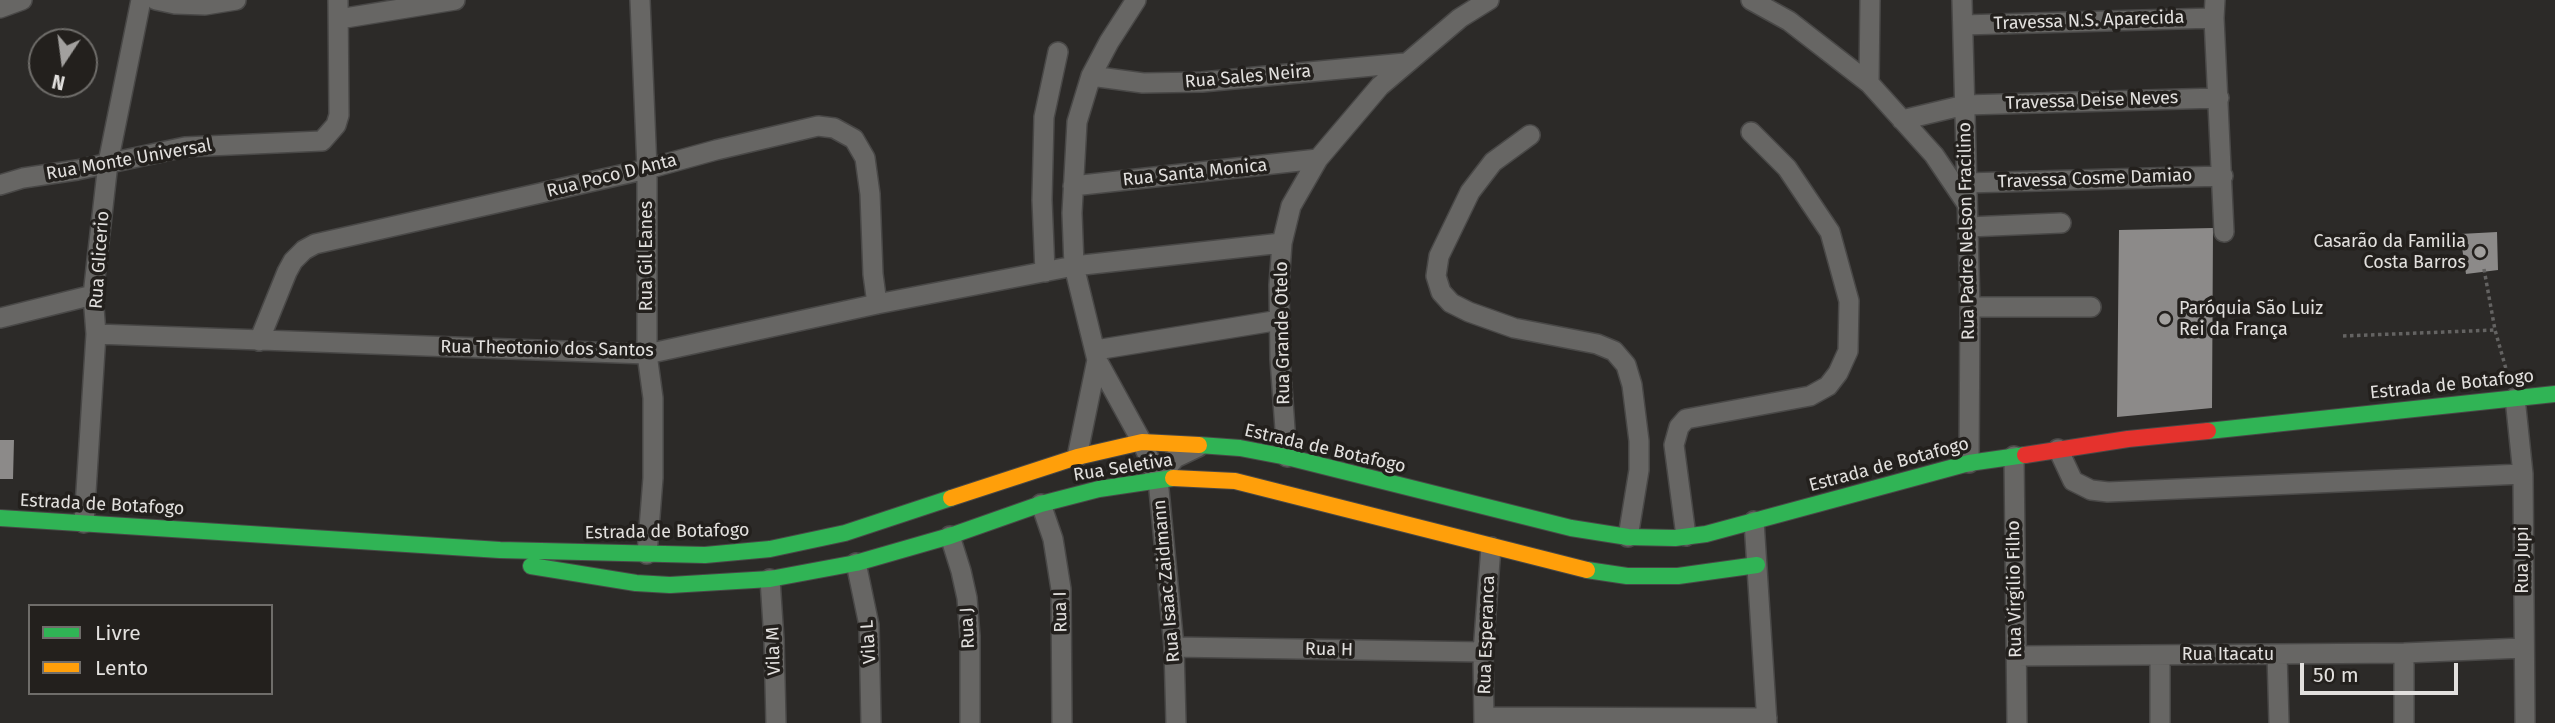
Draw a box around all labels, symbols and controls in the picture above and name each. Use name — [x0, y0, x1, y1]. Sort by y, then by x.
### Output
street label: Travessa N.S. Aparecida — [1993, 7, 2185, 35]
north arrow — [28, 28, 98, 98]
street label: Rua Sales Neira — [1184, 61, 1312, 93]
text: N — [50, 69, 67, 95]
street label: Travessa Deise Neves — [2005, 87, 2179, 115]
street label: Rua Padre Nelson Fracilino — [1954, 122, 1980, 340]
street label: Rua Monte Universal — [45, 135, 213, 185]
street label: Rua Poco D Anta — [545, 149, 679, 203]
street label: Rua Santa Monica — [1122, 155, 1268, 191]
street label: Travessa Cosme Damiao — [1997, 165, 2193, 193]
street label: Rua Gil Eanes — [636, 201, 658, 311]
street label: Rua Glicerio — [86, 210, 114, 310]
place label: Casarão da Familia Costa Barros — [2314, 231, 2466, 274]
marker: Casarão da Familia Costa Barros — [2472, 244, 2488, 260]
street label: Rua Grande Otelo — [1271, 261, 1295, 405]
place label: Paróquia São Luiz Rei da França — [2179, 298, 2323, 340]
marker: Paróquia São Luiz Rei da França — [2157, 311, 2173, 327]
street label: Rua Theotonio dos Santos — [440, 336, 654, 362]
street label: Estrada de Botafogo — [2369, 366, 2535, 404]
street label: Estrada de Botafogo — [1242, 420, 1408, 478]
street label: Estrada de Botafogo — [1807, 433, 1971, 497]
street label: Rua Seletiva — [1072, 449, 1174, 487]
street label: Estrada de Botafogo — [19, 490, 185, 520]
street label: Rua Isaac Zaidmann — [1149, 499, 1185, 663]
street label: Estrada de Botafogo — [584, 520, 750, 544]
street label: Rua Virgílio Filho — [2003, 520, 2027, 658]
street label: Rua Jupi — [2512, 526, 2534, 594]
street label: Rua Esperanca — [1474, 575, 1500, 695]
street label: Rua I — [1050, 591, 1072, 633]
legend — [28, 604, 273, 695]
street label: Rua J — [956, 607, 980, 649]
street label: Vila L — [857, 619, 881, 665]
text: Livre — [95, 620, 141, 646]
street label: Vila M — [762, 626, 786, 676]
street label: Rua H — [1305, 639, 1353, 661]
street label: Rua Itacatu — [2182, 644, 2274, 666]
scale bar — [2303, 650, 2460, 694]
text: Lento — [95, 655, 148, 681]
text: 50 m — [2313, 662, 2359, 688]

